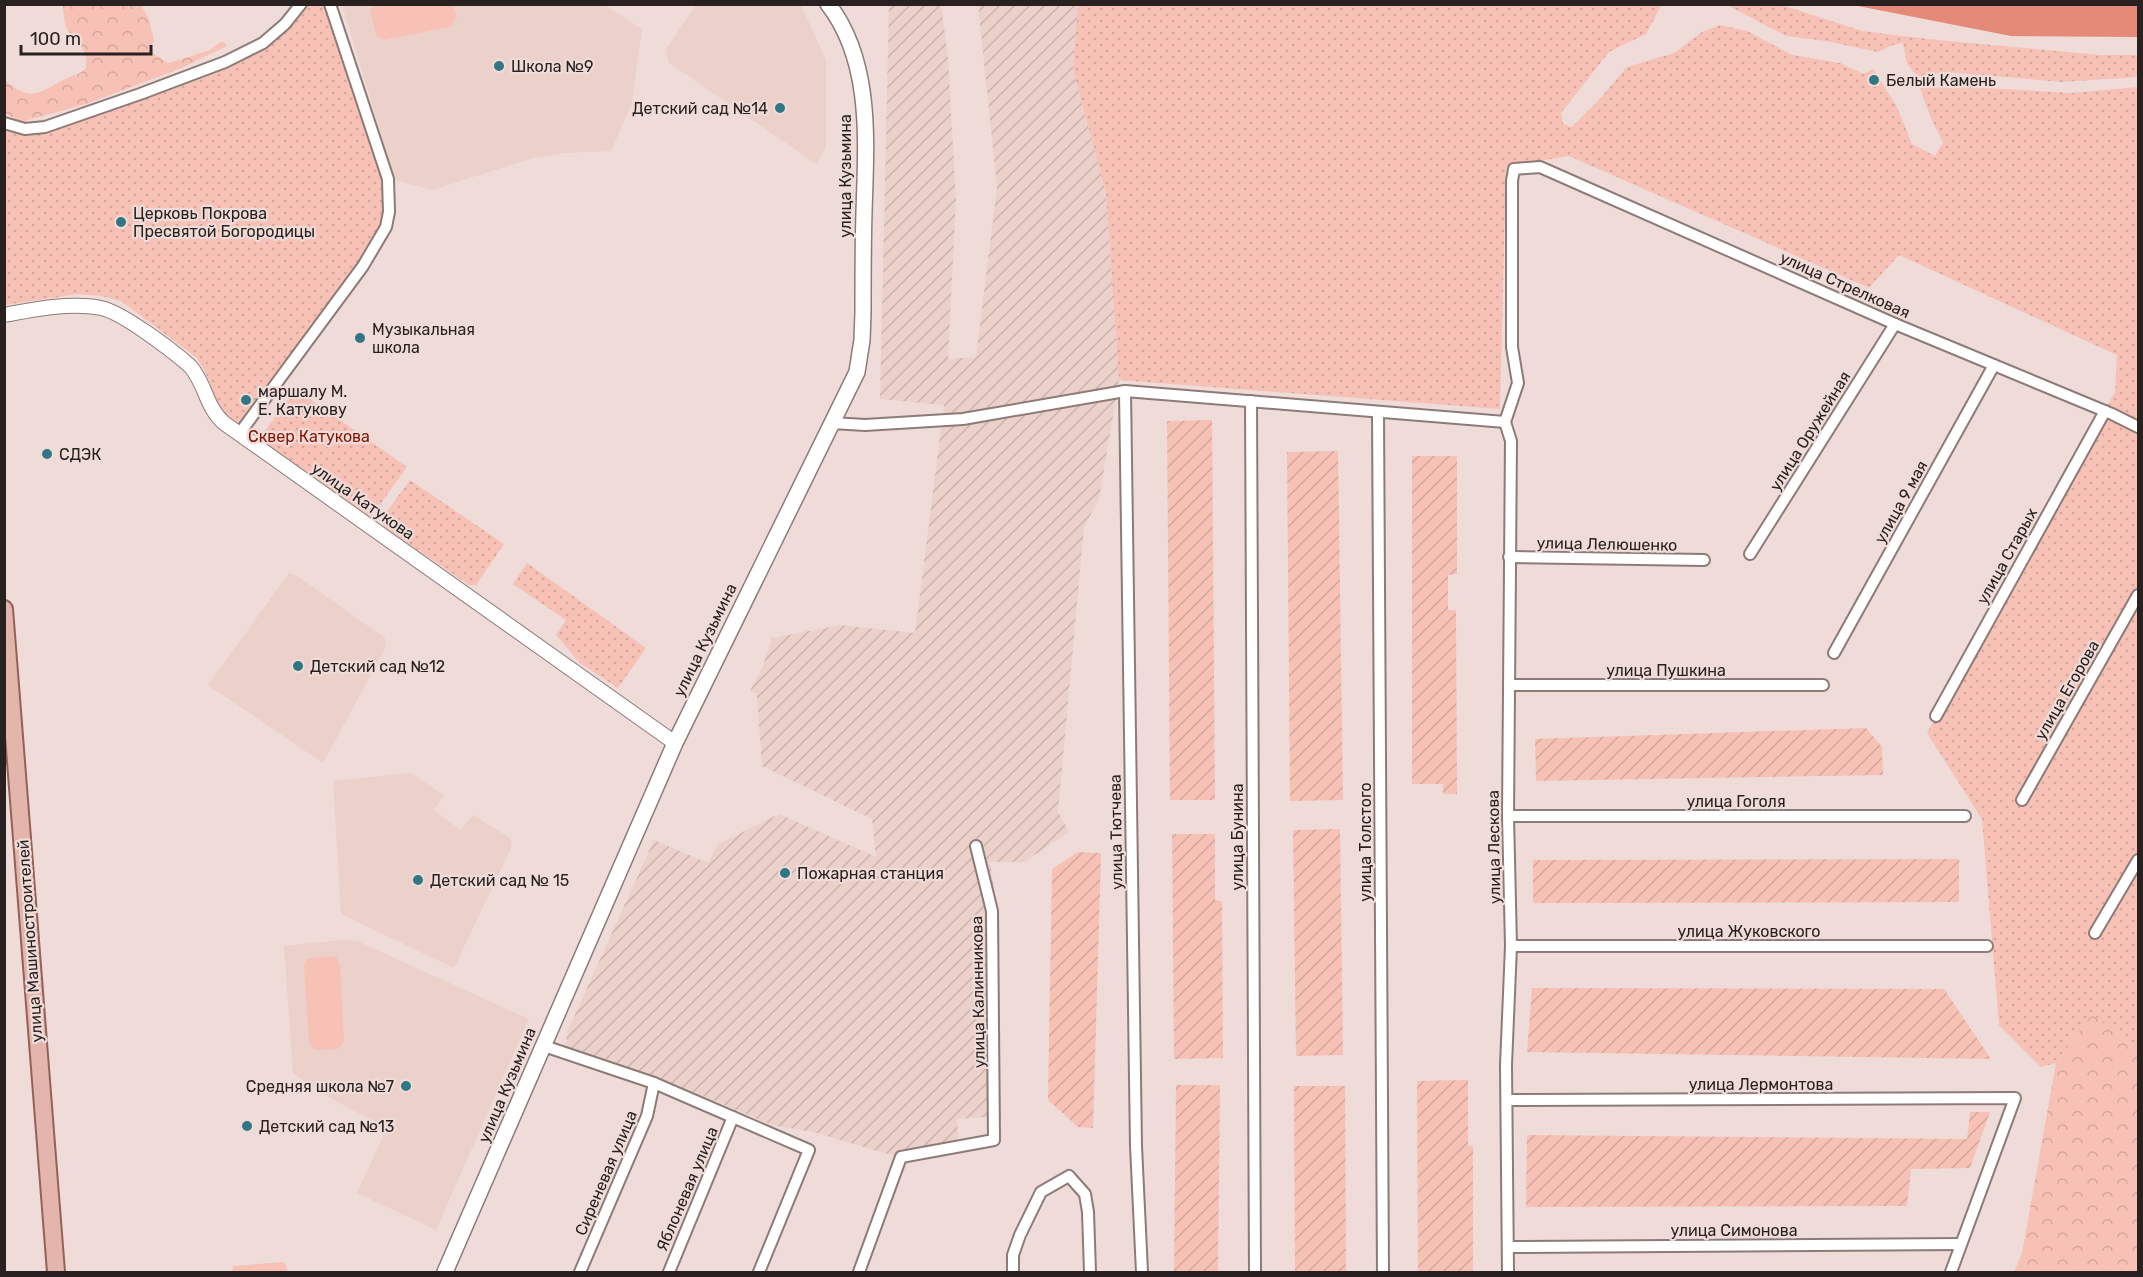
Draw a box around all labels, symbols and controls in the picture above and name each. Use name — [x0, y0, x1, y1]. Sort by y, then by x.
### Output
scale bar — [21, 18, 152, 56]
text: 100 m — [30, 28, 81, 50]
place label: Школа №9 — [511, 57, 594, 76]
marker: Школа №9 — [492, 59, 506, 73]
place label: Белый Камень — [1886, 71, 1996, 90]
marker: Белый Камень — [1867, 73, 1881, 87]
place label: Детский сад №14 — [632, 99, 768, 118]
marker: Детский сад №14 — [773, 101, 787, 115]
street label: улица Кузьмина — [836, 114, 855, 238]
place label: Церковь Покрова Пресвятой Богородицы — [133, 204, 315, 241]
marker: Церковь Покрова Пресвятой Богородицы — [114, 215, 128, 229]
street label: улица Стрелковая — [1777, 248, 1913, 322]
place label: Музыкальная школа — [372, 320, 475, 357]
marker: Музыкальная школа — [353, 331, 367, 345]
street label: улица Оружейная — [1765, 368, 1855, 494]
place label: маршалу М. Е. Катукову — [258, 382, 347, 419]
marker: маршалу М. Е. Катукову — [239, 393, 253, 407]
park label: Сквер Катукова — [248, 427, 370, 446]
place label: СДЭК — [59, 445, 101, 464]
marker: СДЭК — [40, 447, 54, 461]
street label: улица 9 мая — [1870, 457, 1932, 547]
street label: улица Катукова — [308, 458, 418, 544]
street label: улица Старых — [1973, 504, 2041, 607]
street label: улица Лелюшенко — [1536, 533, 1678, 555]
street label: улица Кузьмина — [669, 580, 741, 700]
street label: улица Егорова — [2031, 637, 2103, 743]
place label: Детский сад №12 — [310, 657, 445, 676]
marker: Детский сад №12 — [291, 659, 305, 673]
street label: улица Пушкина — [1606, 661, 1726, 680]
street label: улица Тютчева — [1105, 774, 1127, 890]
street label: улица Толстого — [1356, 782, 1375, 902]
street label: улица Бунина — [1228, 783, 1247, 891]
street label: улица Лескова — [1484, 790, 1504, 904]
street label: улица Гоголя — [1686, 792, 1786, 811]
street label: улица Машиностроителей — [13, 839, 47, 1043]
place label: Пожарная станция — [797, 864, 944, 883]
marker: Пожарная станция — [778, 866, 792, 880]
place label: Детский сад № 15 — [430, 871, 569, 890]
marker: Детский сад № 15 — [411, 873, 425, 887]
street label: улица Калинникова — [967, 916, 989, 1068]
street label: улица Жуковского — [1677, 922, 1821, 941]
street label: улица Кузьмина — [474, 1024, 540, 1146]
street label: улица Лермонтова — [1689, 1075, 1833, 1094]
place label: Средняя школа №7 — [246, 1077, 394, 1096]
marker: Средняя школа №7 — [399, 1079, 413, 1093]
street label: Сиреневая улица — [571, 1108, 641, 1238]
place label: Детский сад №13 — [259, 1117, 394, 1136]
marker: Детский сад №13 — [240, 1119, 254, 1133]
street label: Яблоневая улица — [652, 1124, 722, 1254]
street label: улица Симонова — [1670, 1221, 1798, 1240]

